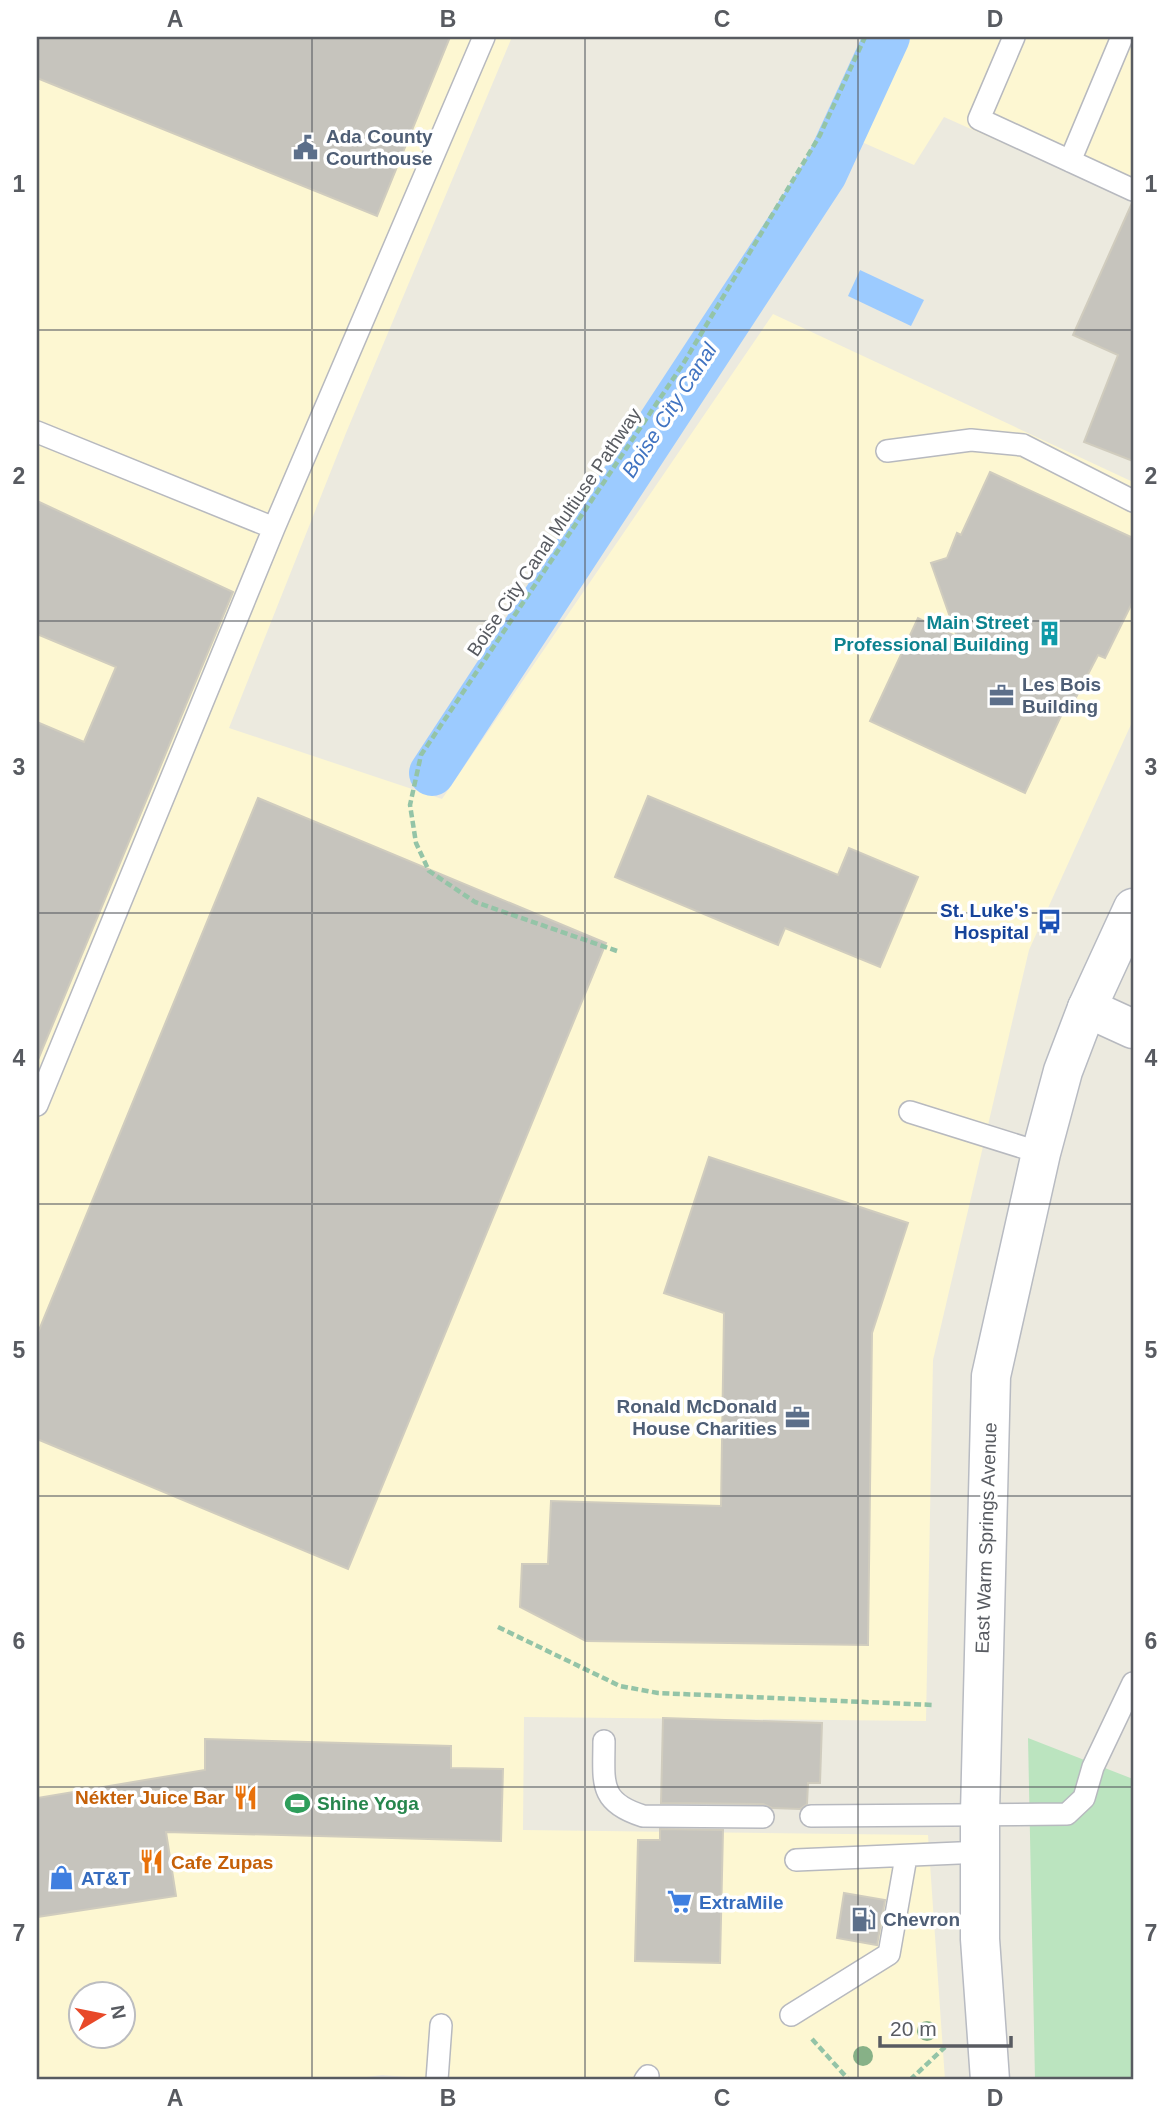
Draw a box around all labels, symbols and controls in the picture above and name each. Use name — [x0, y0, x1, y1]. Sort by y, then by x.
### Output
text: A — [167, 6, 183, 32]
text: B — [440, 6, 456, 32]
text: C — [714, 6, 730, 32]
text: D — [987, 6, 1003, 32]
place label: Ada County Courthouse — [326, 126, 433, 169]
public building icon: Ada County Courthouse — [292, 133, 320, 161]
text: 1 — [13, 171, 26, 197]
text: 1 — [1145, 171, 1158, 197]
water label: Boise City Canal — [617, 338, 722, 481]
street label: Boise City Canal Multiuse Pathway — [463, 404, 645, 660]
text: 2 — [13, 463, 25, 489]
text: 2 — [1145, 463, 1157, 489]
place label: Main Street Professional Building — [834, 612, 1030, 655]
building icon: Main Street Professional Building — [1035, 619, 1063, 647]
place label: Les Bois Building — [1022, 674, 1101, 717]
office icon: Les Bois Building — [988, 681, 1016, 709]
text: 3 — [13, 754, 25, 780]
text: 3 — [1145, 754, 1157, 780]
place label: St. Luke's Hospital — [940, 900, 1029, 943]
bus stop icon: St. Luke's Hospital — [1035, 907, 1063, 935]
text: 4 — [13, 1045, 26, 1071]
text: 4 — [1145, 1045, 1158, 1071]
text: 5 — [13, 1337, 26, 1363]
text: 5 — [1145, 1337, 1158, 1363]
place label: Ronald McDonald House Charities — [617, 1396, 777, 1439]
office icon: Ronald McDonald House Charities — [783, 1403, 811, 1431]
street label: East Warm Springs Avenue — [971, 1422, 1001, 1654]
text: 6 — [13, 1628, 25, 1654]
text: 6 — [1145, 1628, 1157, 1654]
restaurant icon: Nékter Juice Bar — [231, 1783, 259, 1811]
place label: Nékter Juice Bar — [75, 1787, 226, 1808]
sports icon: Shine Yoga — [283, 1789, 311, 1817]
place label: Shine Yoga — [317, 1793, 419, 1814]
restaurant icon: Cafe Zupas — [137, 1848, 165, 1876]
place label: Cafe Zupas — [171, 1852, 273, 1873]
shop icon: AT&T — [47, 1864, 75, 1892]
place label: AT&T — [81, 1868, 131, 1889]
supermarket icon: ExtraMile — [665, 1888, 693, 1916]
place label: ExtraMile — [699, 1892, 783, 1913]
fuel station icon: Chevron — [849, 1905, 877, 1933]
place label: Chevron — [883, 1909, 960, 1930]
text: 7 — [13, 1920, 25, 1946]
text: 7 — [1145, 1920, 1157, 1946]
north arrow — [66, 1980, 136, 2050]
text: N — [107, 2004, 130, 2021]
scale bar — [880, 2005, 1011, 2049]
text: 20 m — [890, 2017, 937, 2040]
text: A — [167, 2085, 183, 2111]
text: B — [440, 2085, 456, 2111]
text: C — [714, 2085, 730, 2111]
text: D — [987, 2085, 1003, 2111]

